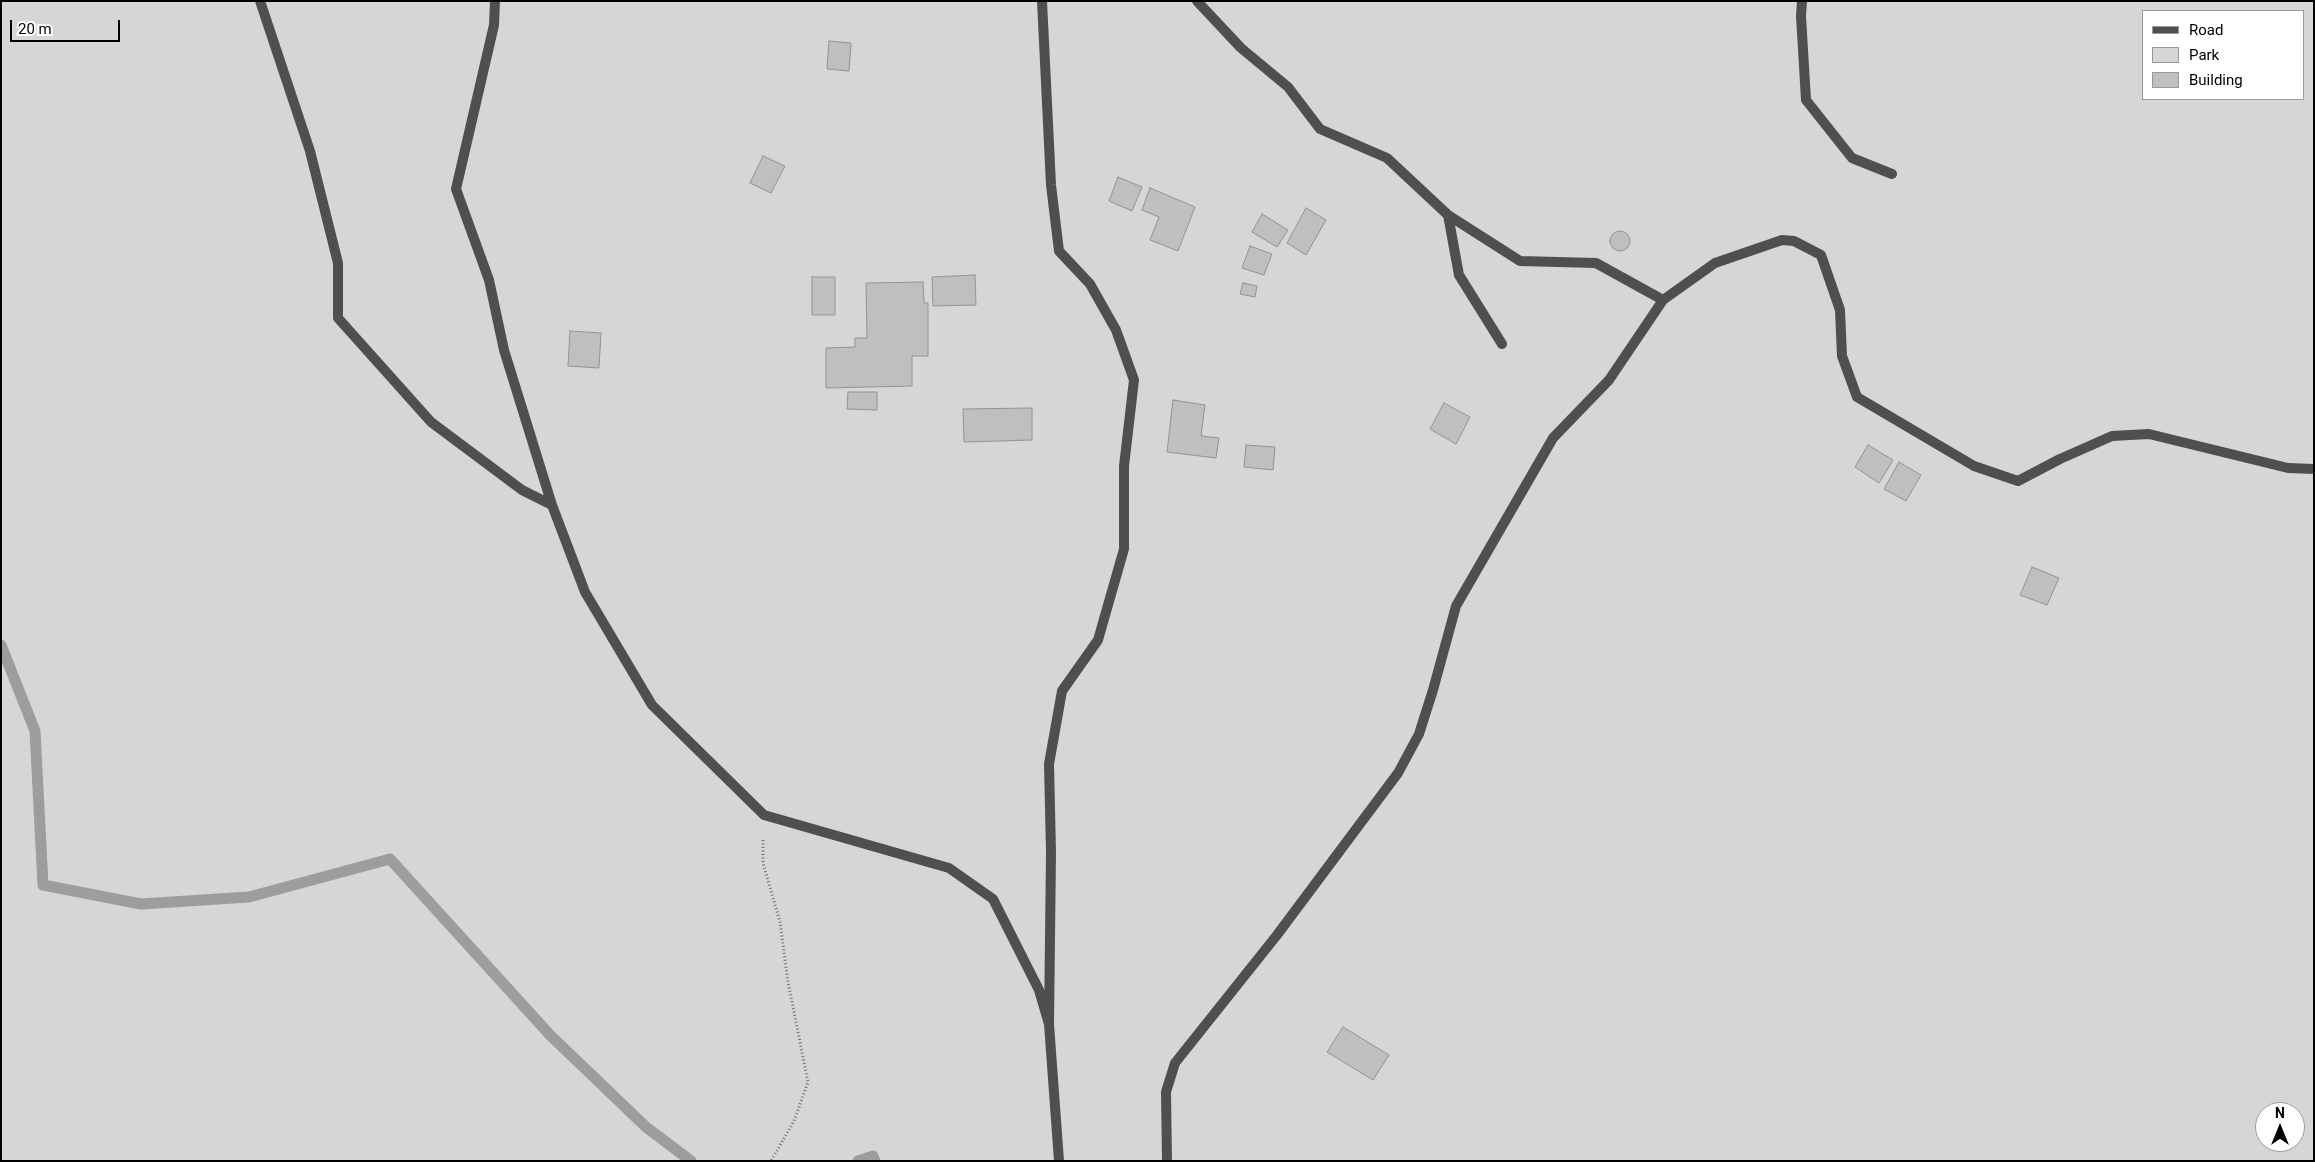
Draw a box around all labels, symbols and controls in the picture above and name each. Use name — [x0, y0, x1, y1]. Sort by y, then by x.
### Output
scale bar — [12, 10, 122, 42]
legend — [2142, 10, 2305, 100]
text: 20 m — [18, 20, 52, 38]
text: Road — [2189, 21, 2223, 39]
text: Park — [2189, 46, 2219, 64]
text: Building — [2189, 71, 2243, 89]
north arrow — [2255, 1102, 2305, 1152]
text: N — [2275, 1105, 2285, 1121]

